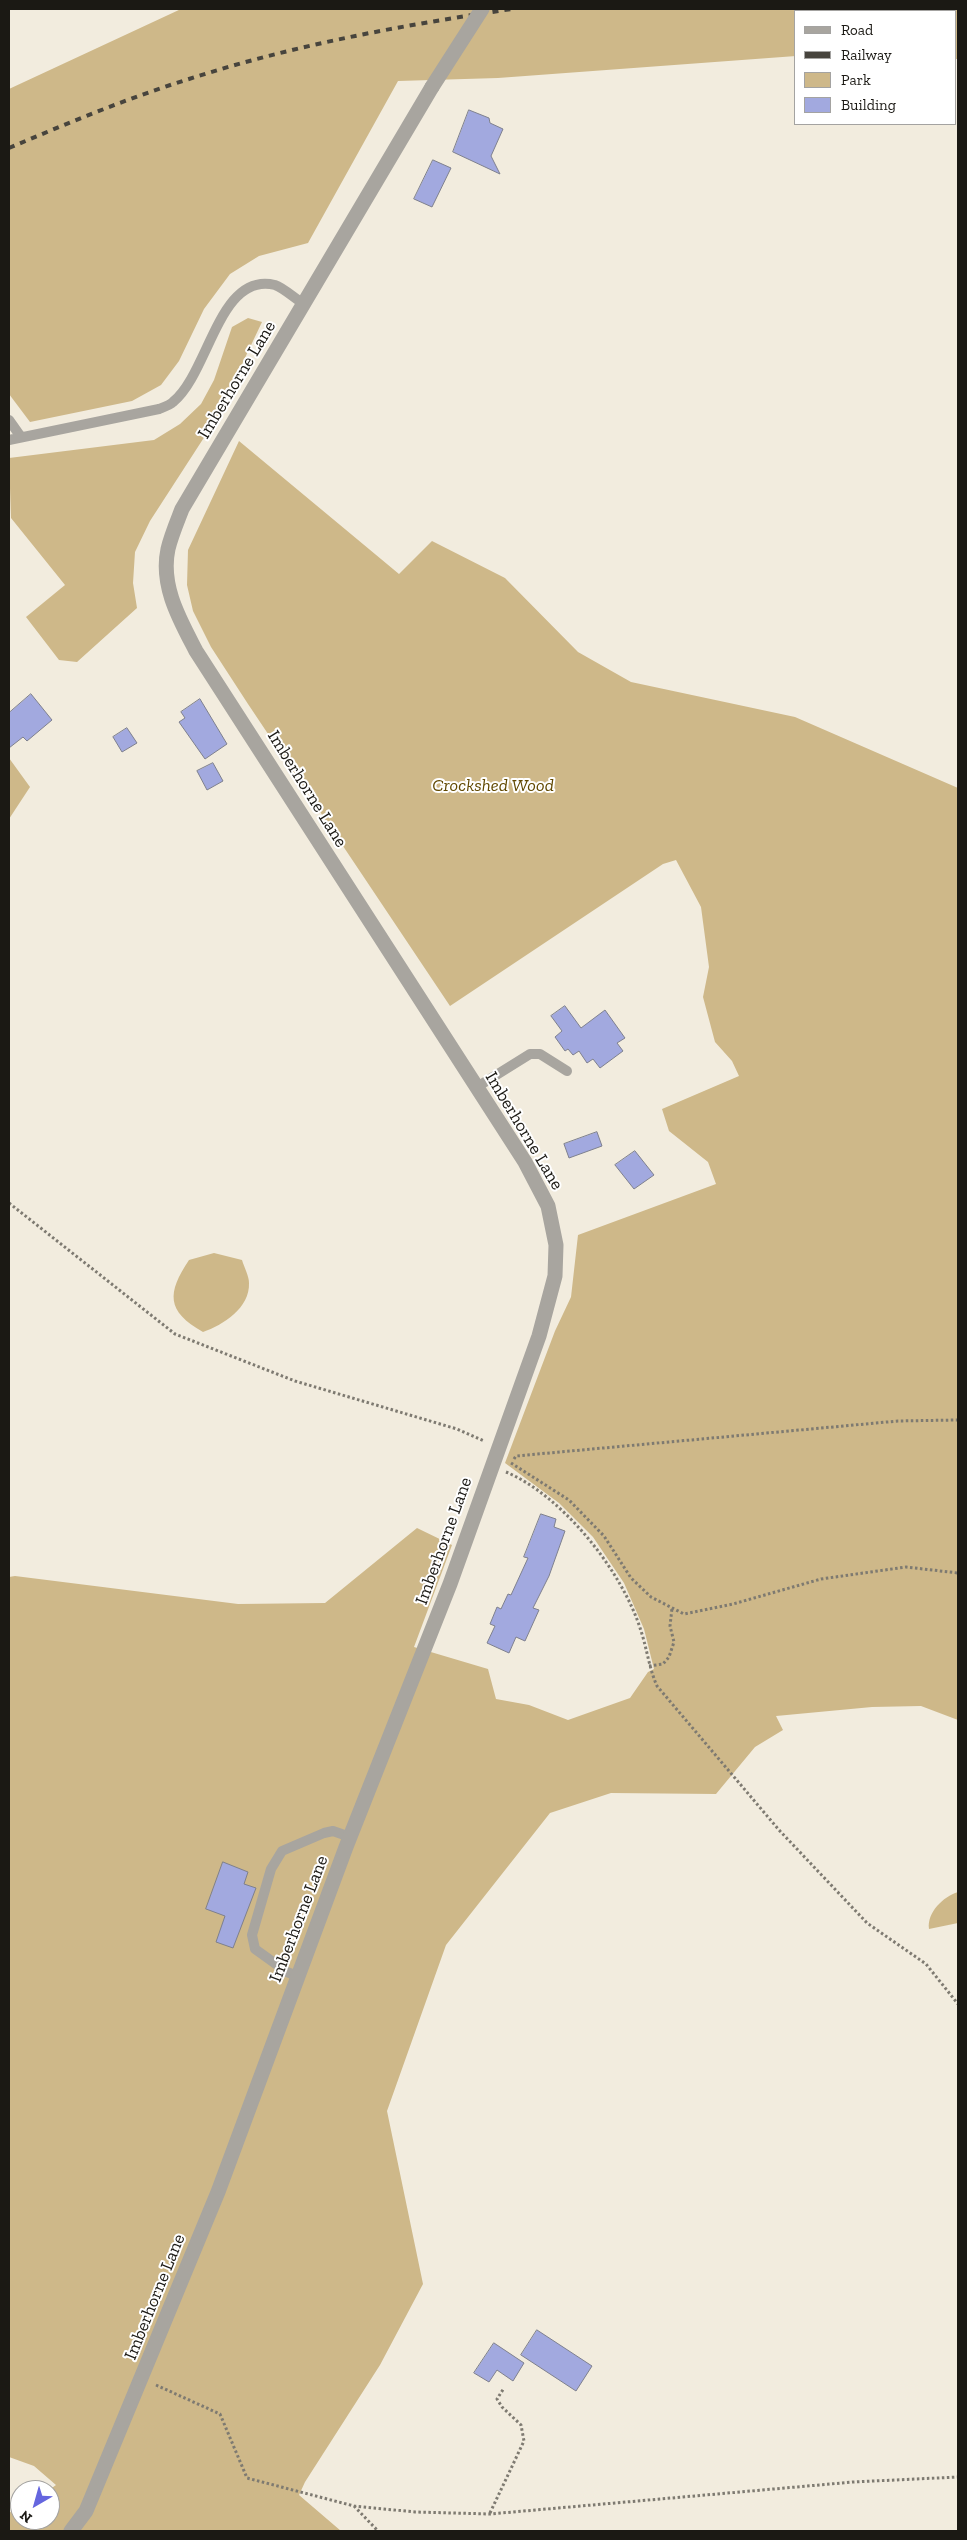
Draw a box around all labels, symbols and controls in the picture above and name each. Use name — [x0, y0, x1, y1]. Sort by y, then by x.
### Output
legend — [794, 10, 957, 125]
text: Road — [841, 21, 873, 39]
text: Railway — [841, 46, 892, 64]
text: Park — [841, 71, 871, 89]
text: Building — [841, 96, 896, 114]
street label: Imberhorne Lane — [193, 317, 281, 443]
street label: Imberhorne Lane — [262, 727, 352, 851]
park label: Crockshed Wood — [432, 775, 554, 797]
street label: Imberhorne Lane — [480, 1068, 568, 1194]
street label: Imberhorne Lane — [411, 1474, 477, 1608]
street label: Imberhorne Lane — [265, 1853, 333, 1985]
street label: Imberhorne Lane — [120, 2231, 190, 2363]
north arrow — [10, 2480, 60, 2530]
text: N — [17, 2506, 36, 2526]

